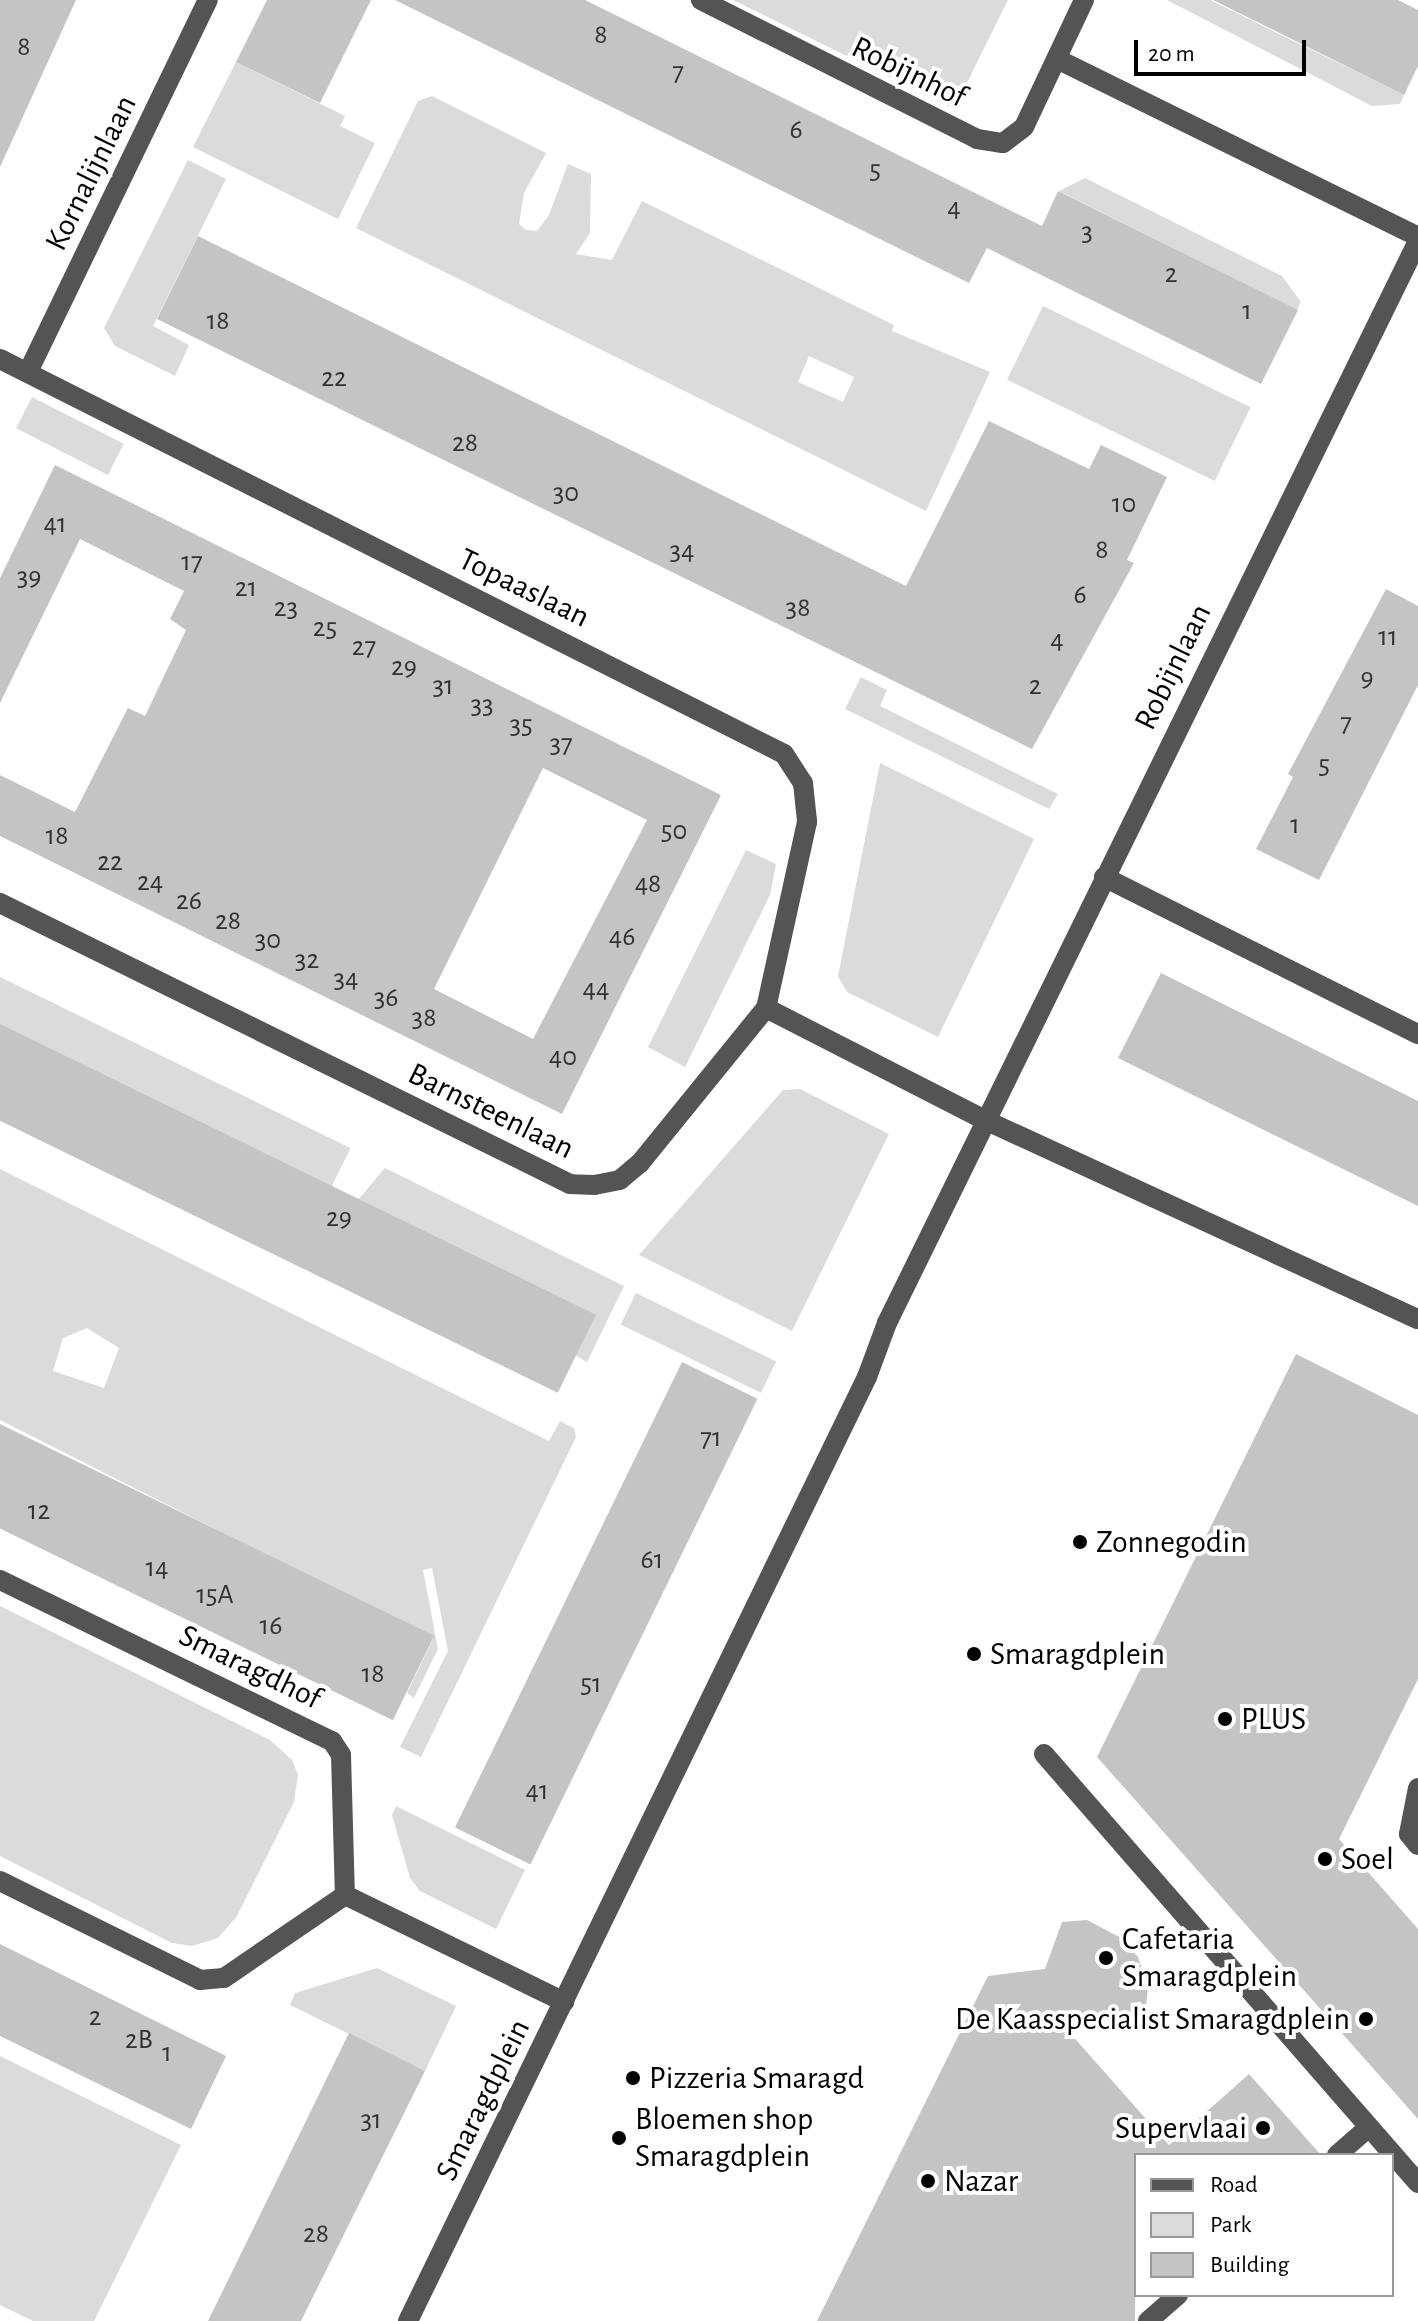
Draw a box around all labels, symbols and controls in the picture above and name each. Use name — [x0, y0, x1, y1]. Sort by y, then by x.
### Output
house number: 8 — [594, 18, 608, 52]
scale bar — [1138, 24, 1310, 74]
street label: Robijnhof — [845, 28, 973, 116]
house number: 8 — [17, 30, 31, 64]
text: 20 m — [1148, 42, 1195, 66]
house number: 7 — [672, 55, 684, 89]
street label: Kornalijnlaan — [37, 89, 145, 257]
house number: 6 — [789, 113, 803, 147]
house number: 5 — [869, 153, 881, 187]
house number: 4 — [947, 191, 961, 225]
house number: 3 — [1081, 215, 1093, 249]
house number: 2 — [1165, 257, 1177, 291]
house number: 1 — [1242, 294, 1252, 328]
house number: 18 — [207, 304, 229, 338]
house number: 22 — [321, 361, 347, 395]
house number: 28 — [452, 426, 478, 460]
house number: 30 — [553, 476, 579, 510]
house number: 10 — [1112, 487, 1136, 521]
house number: 41 — [43, 507, 67, 541]
house number: 8 — [1095, 533, 1109, 567]
house number: 34 — [669, 534, 695, 568]
street label: Topaaslaan — [452, 540, 596, 636]
house number: 17 — [181, 545, 203, 579]
house number: 39 — [17, 560, 41, 594]
house number: 21 — [235, 571, 257, 605]
house number: 6 — [1073, 578, 1087, 612]
house number: 23 — [274, 591, 298, 625]
house number: 38 — [786, 591, 810, 625]
street label: Robijnlaan — [1126, 598, 1220, 736]
house number: 25 — [313, 611, 337, 645]
house number: 11 — [1378, 620, 1398, 654]
house number: 4 — [1050, 623, 1064, 657]
house number: 27 — [352, 630, 376, 664]
house number: 29 — [391, 650, 417, 684]
house number: 9 — [1360, 661, 1374, 695]
house number: 31 — [432, 669, 454, 703]
house number: 2 — [1029, 669, 1041, 703]
house number: 33 — [470, 688, 494, 722]
house number: 7 — [1340, 706, 1352, 740]
house number: 35 — [509, 708, 533, 742]
house number: 37 — [549, 727, 573, 761]
house number: 5 — [1318, 748, 1330, 782]
house number: 1 — [1290, 808, 1300, 842]
house number: 50 — [661, 814, 687, 848]
house number: 18 — [46, 819, 68, 853]
house number: 22 — [97, 845, 123, 879]
house number: 24 — [137, 865, 163, 899]
house number: 48 — [635, 867, 661, 901]
house number: 26 — [176, 884, 202, 918]
house number: 28 — [215, 904, 241, 938]
house number: 46 — [609, 920, 635, 954]
house number: 30 — [255, 923, 281, 957]
house number: 32 — [295, 943, 319, 977]
house number: 34 — [333, 962, 359, 996]
house number: 44 — [583, 972, 609, 1006]
house number: 36 — [374, 981, 398, 1015]
house number: 38 — [412, 1001, 436, 1035]
house number: 40 — [549, 1040, 577, 1074]
street label: Barnsteenlaan — [402, 1054, 580, 1168]
house number: 29 — [326, 1201, 352, 1235]
house number: 71 — [700, 1421, 722, 1455]
house number: 12 — [28, 1494, 50, 1528]
place label: Zonnegodin — [1096, 1523, 1247, 1561]
marker: Zonnegodin — [1071, 1533, 1089, 1551]
house number: 61 — [641, 1543, 663, 1577]
house number: 14 — [145, 1551, 169, 1585]
house number: 15A — [196, 1578, 234, 1612]
house number: 16 — [260, 1609, 282, 1643]
street label: Smaragdhof — [173, 1616, 327, 1718]
place label: Smaragdplein — [990, 1635, 1165, 1673]
marker: Smaragdplein — [965, 1645, 983, 1663]
house number: 18 — [362, 1657, 384, 1691]
house number: 51 — [580, 1667, 602, 1701]
place label: PLUS — [1241, 1700, 1306, 1738]
marker: PLUS — [1216, 1710, 1234, 1728]
house number: 41 — [525, 1774, 549, 1808]
place label: Soel — [1341, 1840, 1394, 1878]
marker: Soel — [1316, 1850, 1334, 1868]
place label: Cafetaria Smaragdplein — [1122, 1921, 1297, 1996]
marker: Cafetaria Smaragdplein — [1097, 1949, 1115, 1967]
house number: 2 — [89, 2000, 101, 2034]
place label: De Kaasspecialist Smaragdplein — [955, 2000, 1350, 2038]
marker: De Kaasspecialist Smaragdplein — [1357, 2010, 1375, 2028]
street label: Smaragdplein — [427, 2013, 539, 2187]
house number: 2B — [125, 2023, 153, 2057]
house number: 1 — [162, 2036, 172, 2070]
place label: Pizzeria Smaragd — [649, 2059, 864, 2097]
marker: Pizzeria Smaragd — [624, 2069, 642, 2087]
place label: Bloemen shop Smaragdplein — [635, 2101, 813, 2176]
house number: 31 — [360, 2103, 382, 2137]
place label: Supervlaai — [1115, 2109, 1247, 2147]
marker: Supervlaai — [1254, 2119, 1272, 2137]
marker: Bloemen shop Smaragdplein — [610, 2129, 628, 2147]
legend — [1134, 2153, 1394, 2297]
place label: Nazar — [944, 2162, 1018, 2200]
marker: Nazar — [919, 2172, 937, 2190]
text: Road — [1210, 2173, 1258, 2197]
text: Park — [1210, 2213, 1251, 2237]
house number: 28 — [303, 2217, 329, 2251]
text: Building — [1210, 2253, 1289, 2277]

